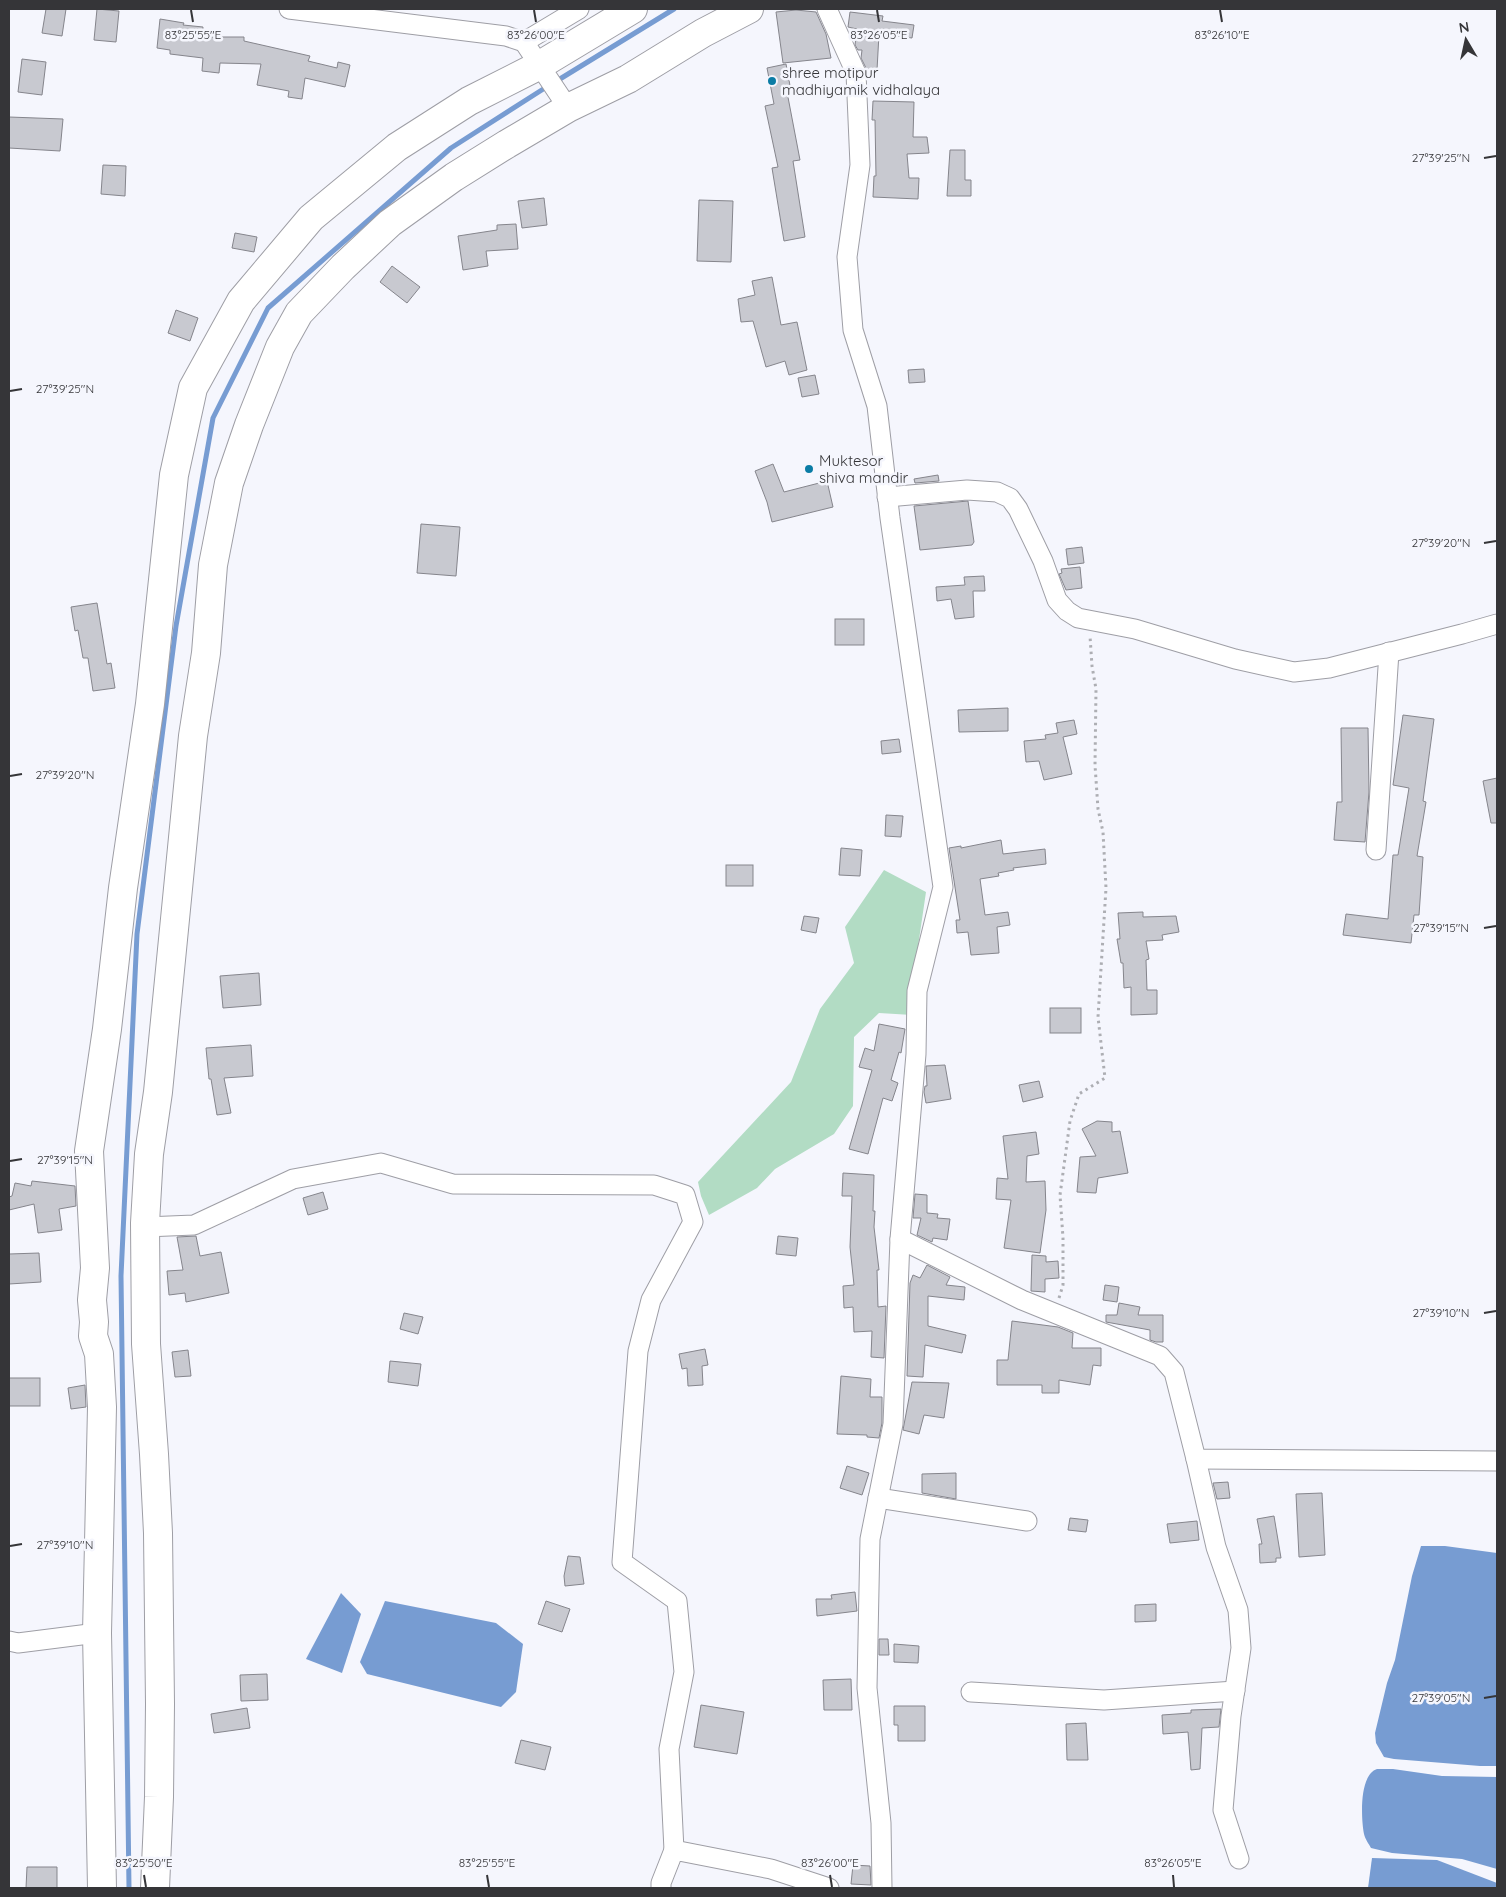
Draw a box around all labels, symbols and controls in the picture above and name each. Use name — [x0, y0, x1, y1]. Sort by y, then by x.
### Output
north arrow — [1441, 15, 1491, 65]
text: N — [1457, 17, 1470, 37]
text: 83°25'55"E — [165, 27, 222, 42]
text: 83°26'00"E — [507, 27, 565, 42]
text: 83°26'05"E — [850, 27, 908, 42]
text: 83°26'10"E — [1194, 27, 1250, 42]
place label: shree motipur madhiyamik vidhalaya — [782, 63, 940, 99]
marker: shree motipur madhiyamik vidhalaya — [766, 75, 778, 87]
text: 27°39'25"N — [1412, 150, 1470, 165]
text: 27°39'25"N — [36, 381, 94, 396]
place label: Muktesor shiva mandir — [819, 451, 909, 487]
marker: Muktesor shiva mandir — [803, 463, 815, 475]
text: 27°39'20"N — [1412, 535, 1470, 550]
text: 27°39'20"N — [36, 767, 94, 782]
text: 27°39'15"N — [1413, 920, 1469, 935]
text: 27°39'15"N — [37, 1152, 93, 1167]
text: 27°39'10"N — [1413, 1305, 1469, 1320]
text: 27°39'10"N — [37, 1537, 93, 1552]
text: 27°39'05"N — [1412, 1690, 1470, 1705]
text: 83°25'50"E — [115, 1855, 173, 1870]
text: 83°25'55"E — [459, 1855, 516, 1870]
text: 83°26'00"E — [801, 1855, 859, 1870]
text: 83°26'05"E — [1144, 1855, 1202, 1870]

